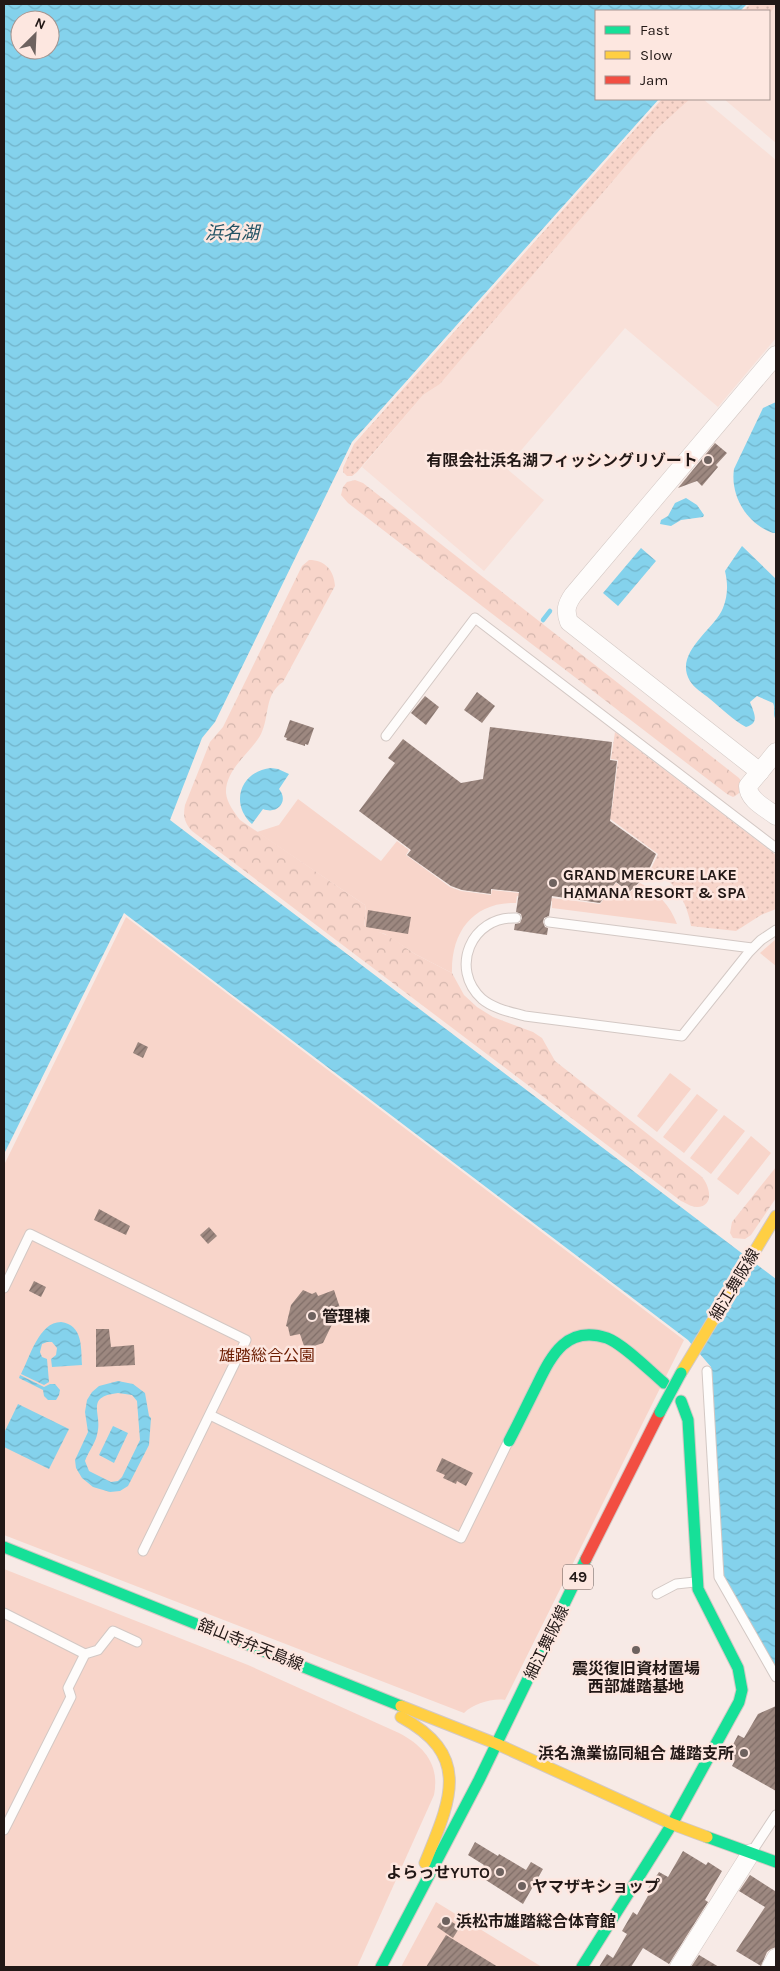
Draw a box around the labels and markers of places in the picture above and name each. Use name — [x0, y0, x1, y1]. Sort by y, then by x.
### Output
place label: 有限会社浜名湖フィッシングリゾート — [426, 451, 698, 470]
marker: 有限会社浜名湖フィッシングリゾート — [702, 454, 714, 466]
place label: GRAND MERCURE LAKE HAMANA RESORT & SPA — [563, 865, 746, 902]
marker: GRAND MERCURE LAKE HAMANA RESORT & SPA — [547, 877, 559, 889]
place label: 管理棟 — [322, 1307, 370, 1326]
marker: 管理棟 — [306, 1310, 318, 1322]
marker: 震災復旧資材置場 西部雄踏基地 — [630, 1644, 642, 1656]
place label: 震災復旧資材置場 西部雄踏基地 — [572, 1659, 700, 1696]
place label: 浜名漁業協同組合 雄踏支所 — [538, 1744, 734, 1763]
marker: 浜名漁業協同組合 雄踏支所 — [738, 1747, 750, 1759]
place label: よらっせYUTO — [386, 1863, 490, 1882]
marker: よらっせYUTO — [494, 1866, 506, 1878]
place label: ヤマザキショップ — [532, 1877, 660, 1896]
marker: ヤマザキショップ — [516, 1880, 528, 1892]
place label: 浜松市雄踏総合体育館 — [456, 1912, 616, 1931]
marker: 浜松市雄踏総合体育館 — [440, 1915, 452, 1927]

